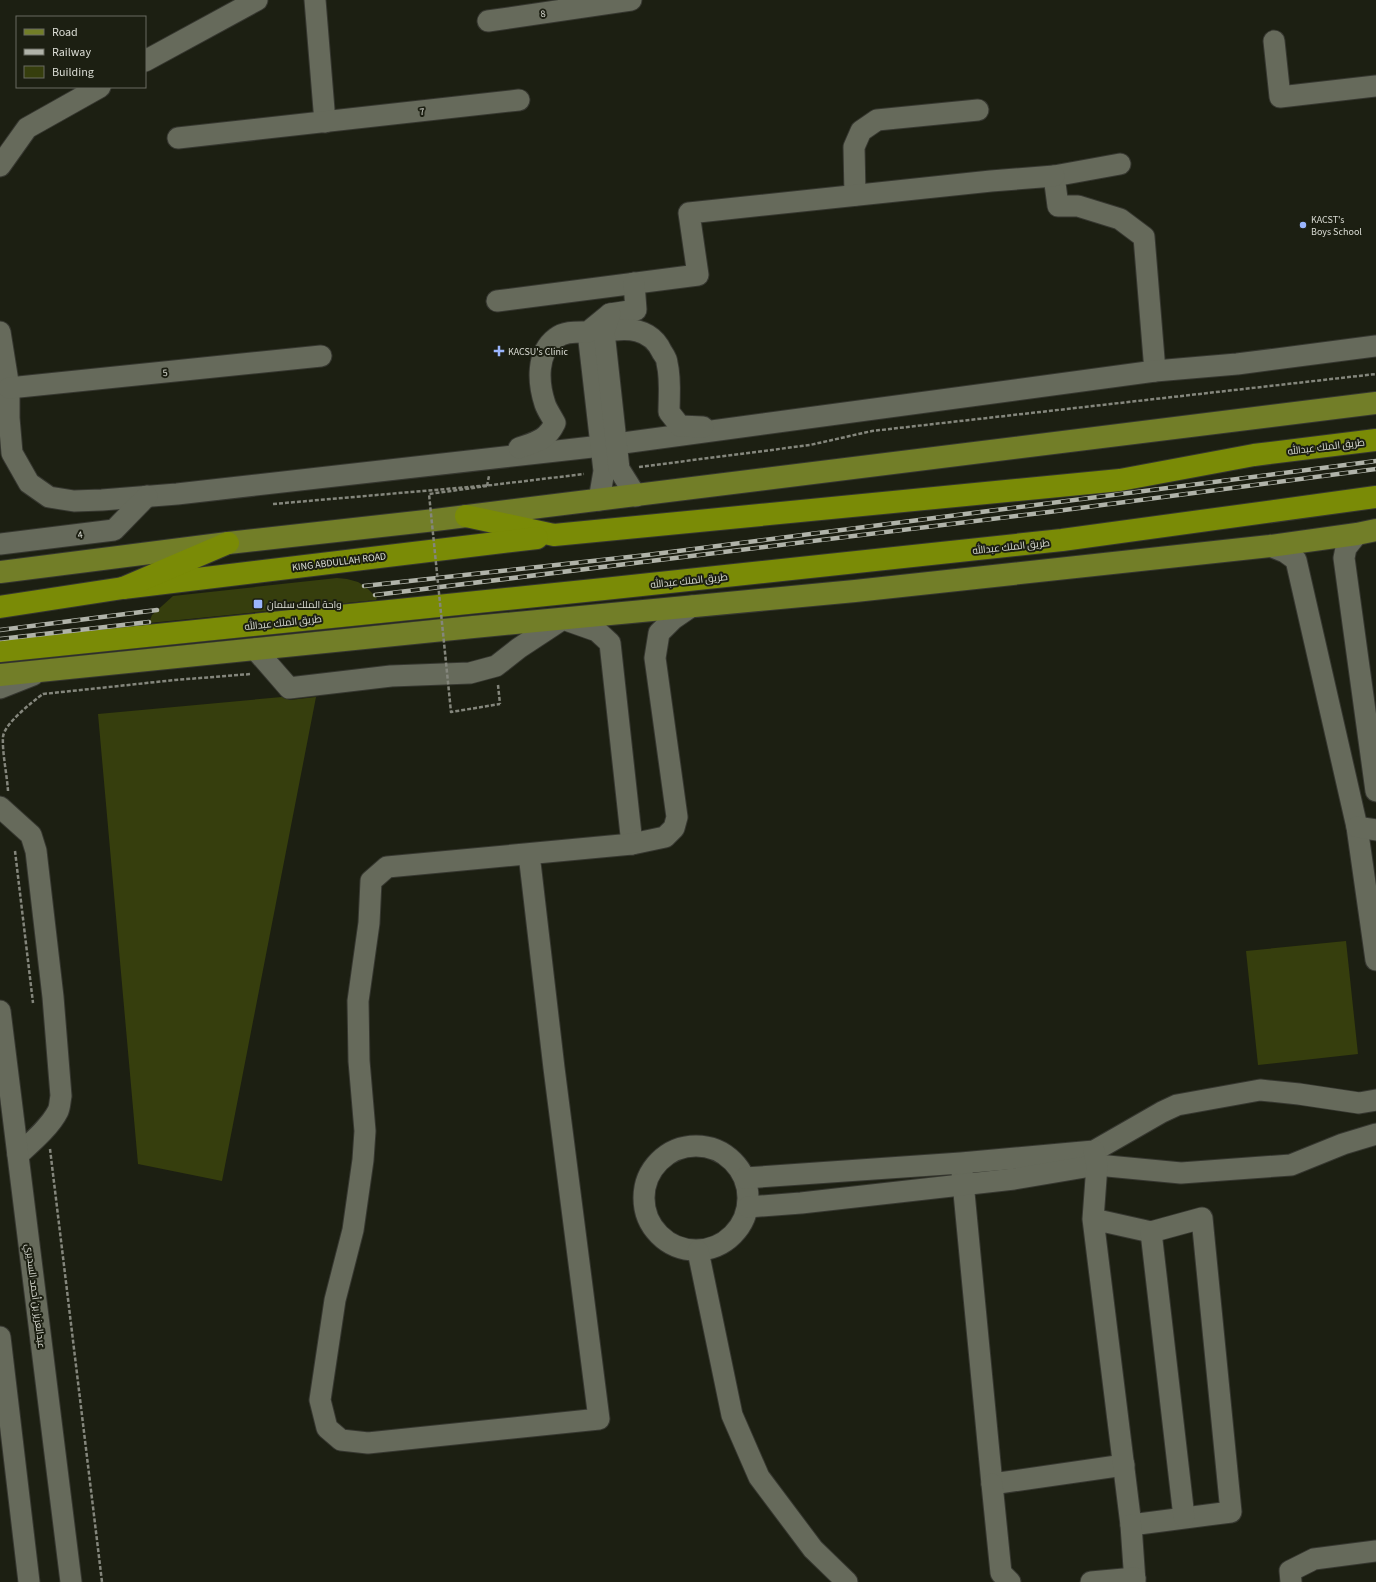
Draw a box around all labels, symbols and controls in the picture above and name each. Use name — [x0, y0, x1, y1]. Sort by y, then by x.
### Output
street label: 8 — [540, 7, 547, 21]
legend — [16, 16, 146, 88]
text: Road — [52, 24, 78, 41]
text: Railway — [52, 44, 91, 61]
text: Building — [52, 64, 94, 81]
street label: 7 — [419, 105, 425, 119]
place label: KACST's Boys School — [1311, 213, 1362, 239]
marker: KACST's Boys School — [1298, 220, 1308, 230]
marker: KACSU's Clinic — [493, 345, 505, 357]
place label: KACSU's Clinic — [508, 345, 568, 359]
street label: 5 — [162, 366, 168, 380]
street label: طريق الملك عبدالله — [1287, 434, 1366, 459]
street label: 4 — [77, 528, 83, 542]
street label: طريق الملك عبدالله — [972, 535, 1050, 558]
street label: KING ABDULLAH ROAD — [291, 549, 387, 575]
street label: طريق الملك عبدالله — [650, 569, 728, 592]
marker: واحة الملك سلمان — [252, 598, 264, 610]
place label: واحة الملك سلمان — [267, 598, 342, 612]
street label: طريق الملك عبدالله — [244, 611, 322, 634]
street label: عبدالعزيز بن أحمد السديري — [22, 1243, 48, 1349]

